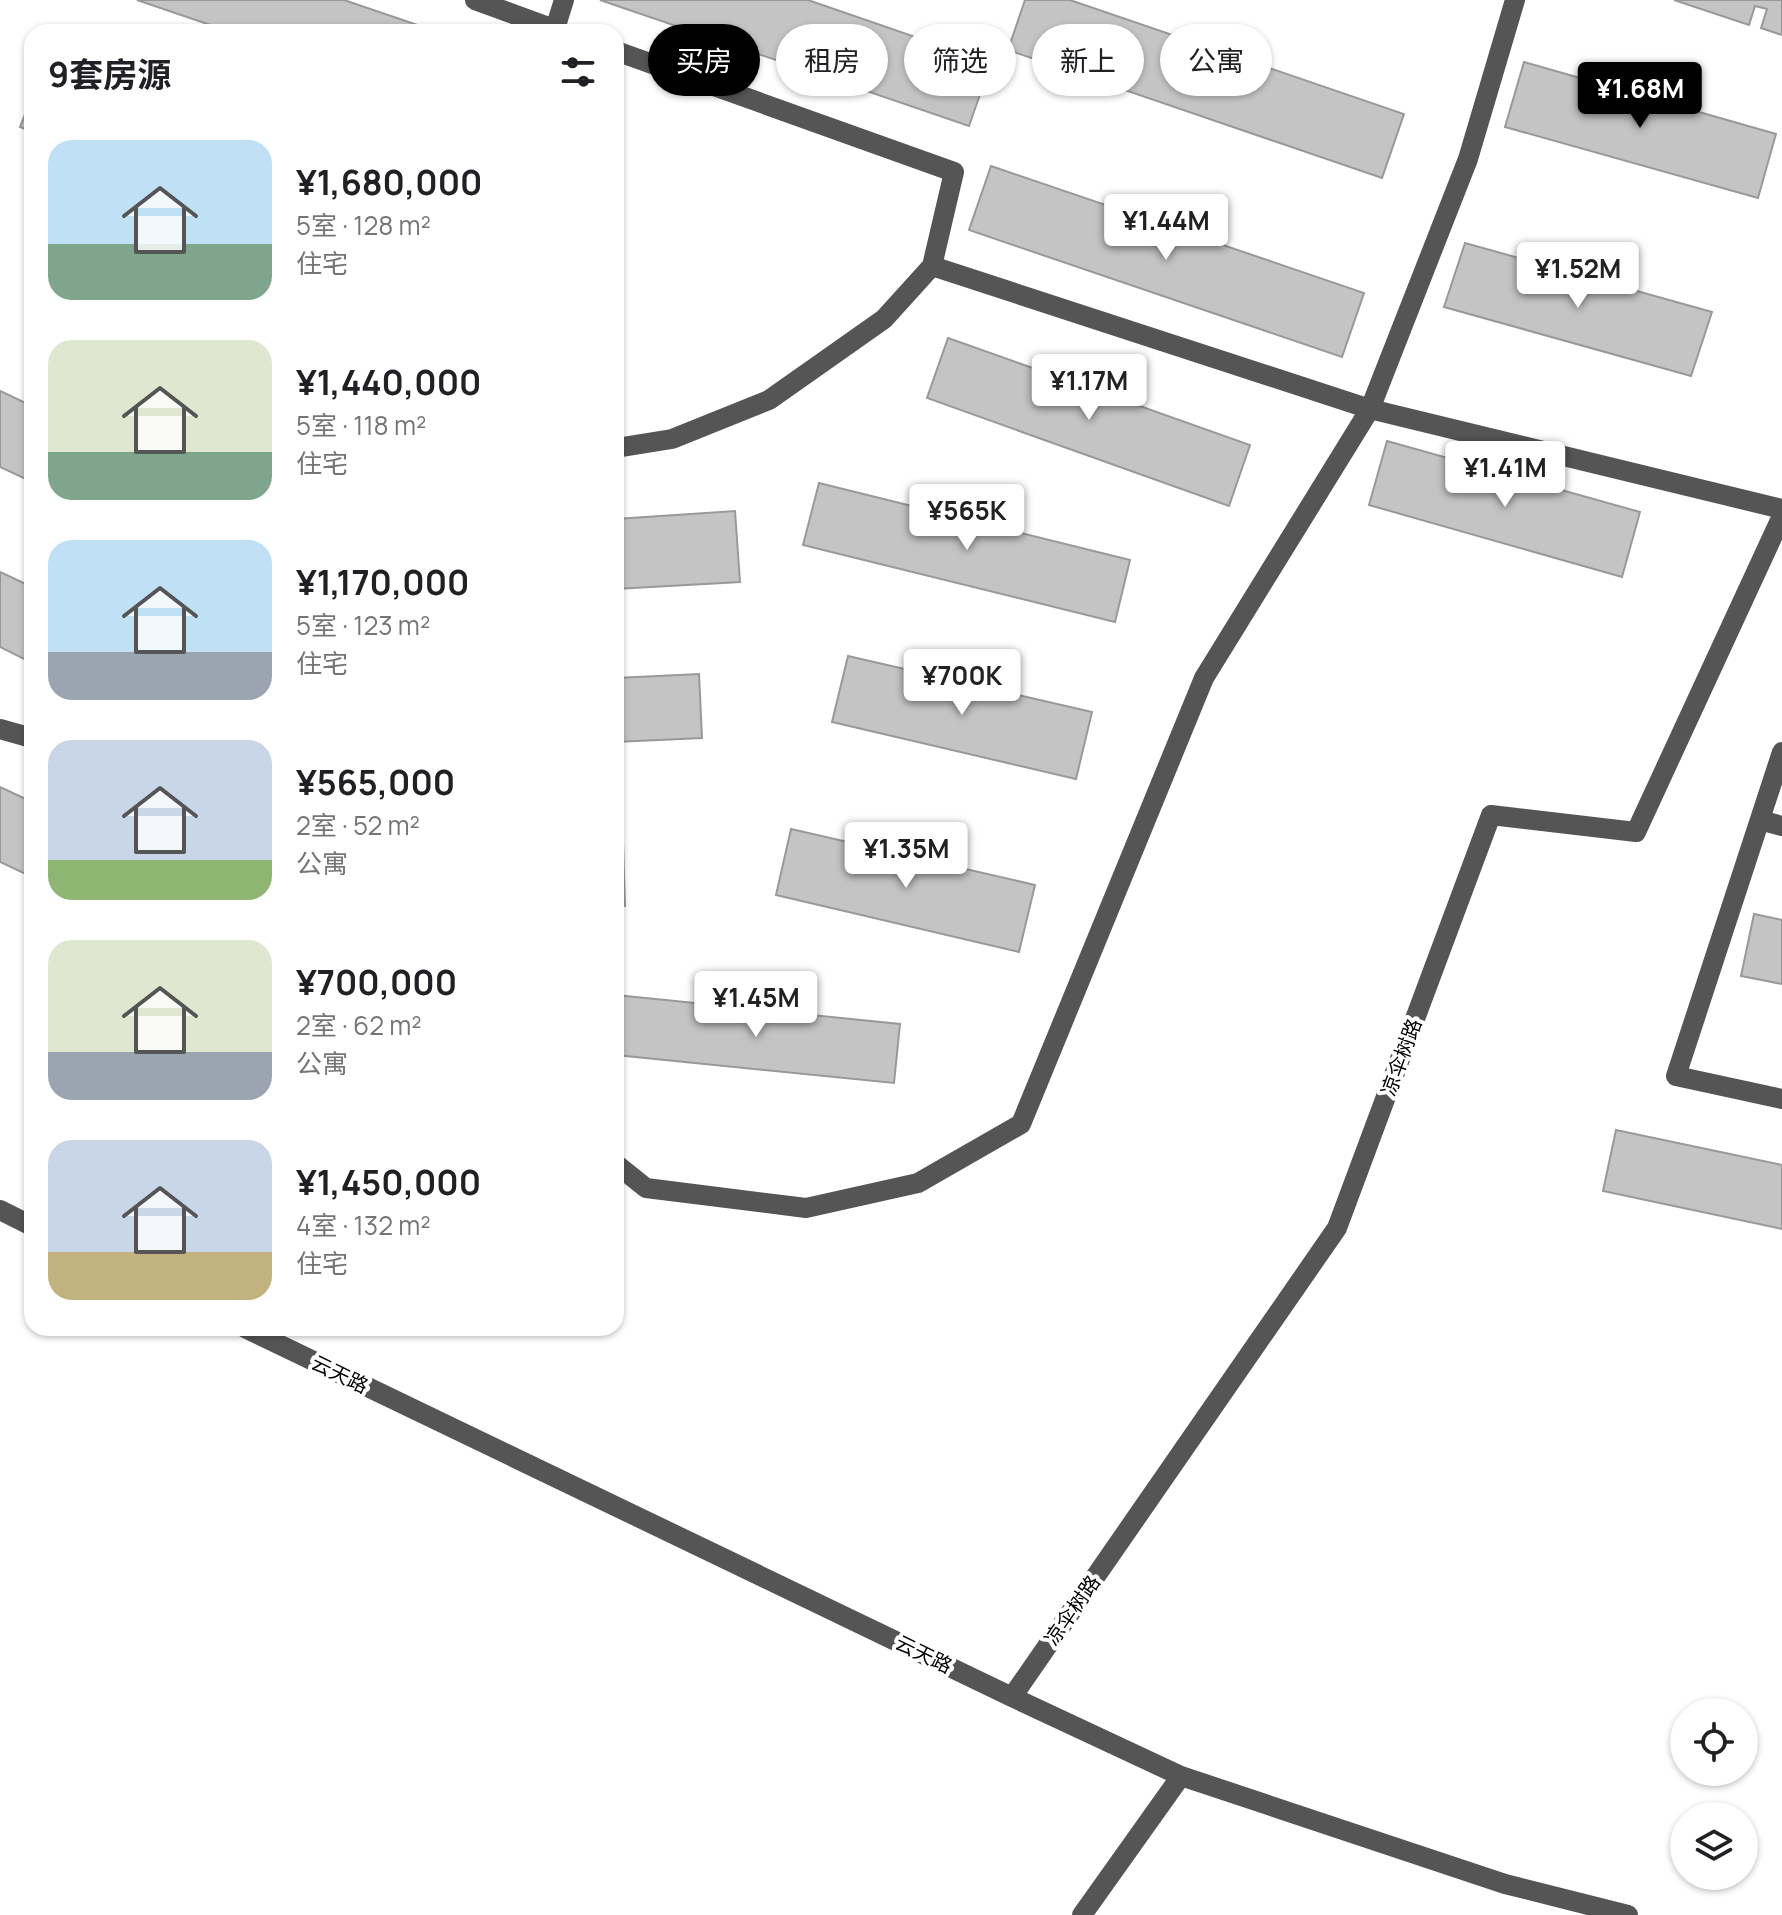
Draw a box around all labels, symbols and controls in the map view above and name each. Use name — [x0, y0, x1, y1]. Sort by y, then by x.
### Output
chip: 买房 — [648, 24, 760, 96]
chip: 租房 — [776, 24, 888, 96]
chip: 筛选 — [904, 24, 1016, 96]
chip: 新上 — [1032, 24, 1144, 96]
chip: 公寓 — [1160, 24, 1272, 96]
icon: filters — [556, 50, 600, 94]
text: 9套房源 — [48, 51, 171, 97]
pin: ¥1.68M — [1575, 62, 1705, 130]
text: ¥1.68M — [1596, 70, 1684, 106]
text: ¥1,680,000 — [296, 159, 482, 205]
icon: home — [112, 172, 208, 268]
pin: ¥1.44M — [1101, 194, 1231, 262]
text: ¥1.44M — [1122, 202, 1210, 238]
text: 5室 · 128 m² — [296, 207, 431, 243]
pin: ¥1.52M — [1513, 242, 1643, 310]
text: 住宅 — [296, 245, 348, 281]
text: ¥1.52M — [1535, 250, 1621, 286]
pin: ¥1.17M — [1024, 354, 1154, 422]
text: ¥1,440,000 — [296, 359, 481, 405]
text: ¥1.17M — [1050, 362, 1128, 398]
icon: home — [112, 372, 208, 468]
text: 5室 · 118 m² — [296, 407, 426, 443]
pin: ¥1.41M — [1440, 441, 1570, 509]
text: 住宅 — [296, 445, 348, 481]
text: ¥1.41M — [1463, 449, 1547, 485]
pin: ¥565K — [911, 484, 1023, 552]
text: ¥565K — [927, 492, 1007, 528]
text: ¥1,170,000 — [296, 559, 469, 605]
icon: home — [112, 572, 208, 668]
text: 5室 · 123 m² — [296, 607, 430, 643]
text: 住宅 — [296, 645, 348, 681]
pin: ¥700K — [906, 649, 1018, 717]
text: ¥700K — [922, 657, 1002, 693]
text: ¥565,000 — [296, 759, 455, 805]
icon: home — [112, 772, 208, 868]
text: 2室 · 52 m² — [296, 807, 420, 843]
pin: ¥1.35M — [841, 822, 971, 890]
text: ¥1.35M — [863, 830, 949, 866]
text: 公寓 — [296, 845, 348, 881]
text: ¥700,000 — [296, 959, 457, 1005]
pin: ¥1.45M — [691, 971, 821, 1039]
icon: home — [112, 972, 208, 1068]
text: ¥1.45M — [712, 979, 800, 1015]
text: 2室 · 62 m² — [296, 1007, 422, 1043]
street label: 凉伞树路 — [1375, 1015, 1427, 1099]
text: 公寓 — [296, 1045, 348, 1081]
text: ¥1,450,000 — [296, 1159, 481, 1205]
icon: home — [112, 1172, 208, 1268]
text: 4室 · 132 m² — [296, 1207, 431, 1243]
text: 住宅 — [296, 1245, 348, 1281]
street label: 云天路 — [307, 1349, 373, 1399]
street label: 凉伞树路 — [1038, 1569, 1106, 1651]
street label: 云天路 — [891, 1629, 957, 1679]
map controls — [1670, 1698, 1758, 1890]
button: locate — [1670, 1698, 1758, 1786]
button: layers — [1670, 1802, 1758, 1890]

